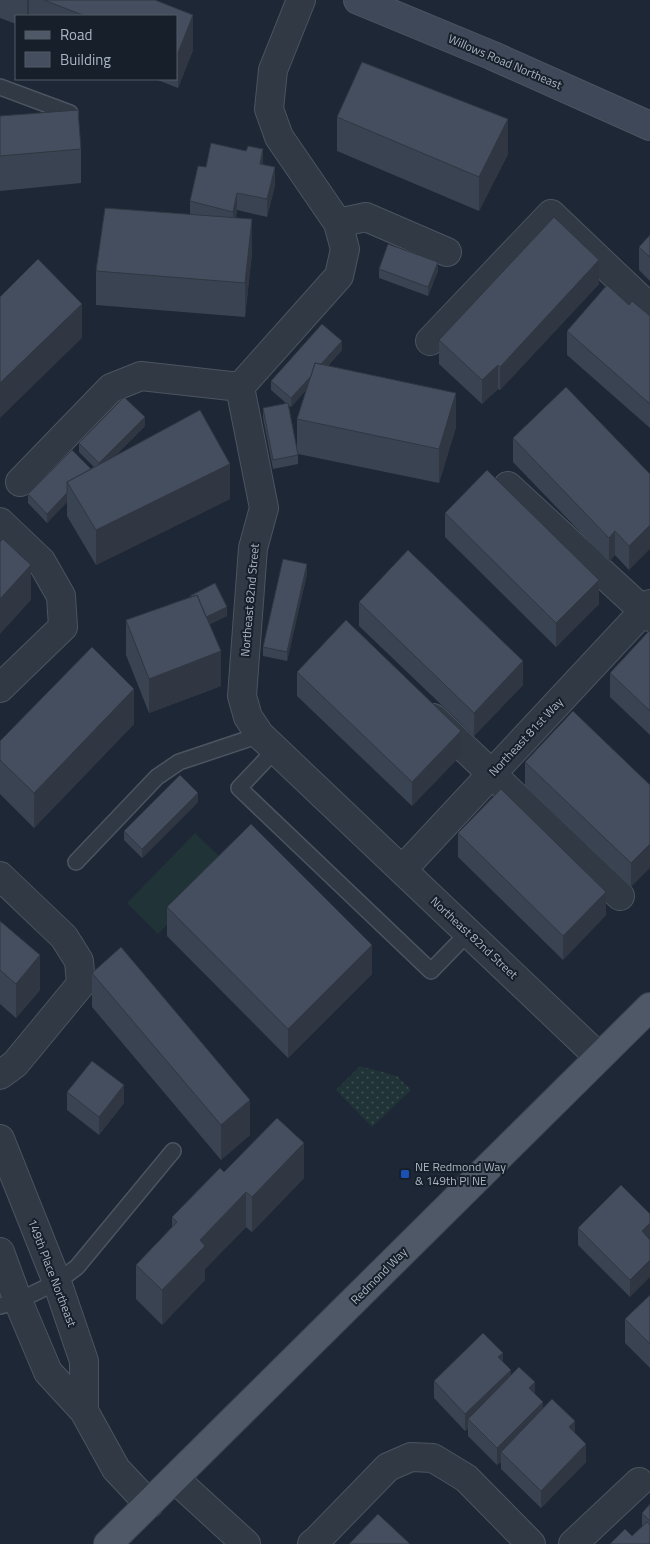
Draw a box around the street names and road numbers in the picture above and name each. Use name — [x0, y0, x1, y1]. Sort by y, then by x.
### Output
street label: Willows Road Northeast — [445, 29, 566, 94]
street label: Northeast 82nd Street — [235, 542, 264, 657]
street label: Northeast 81st Way — [484, 693, 567, 780]
street label: Northeast 82nd Street — [426, 892, 523, 984]
street label: 149th Place Northeast — [23, 1216, 82, 1330]
street label: Redmond Way — [346, 1243, 412, 1308]

